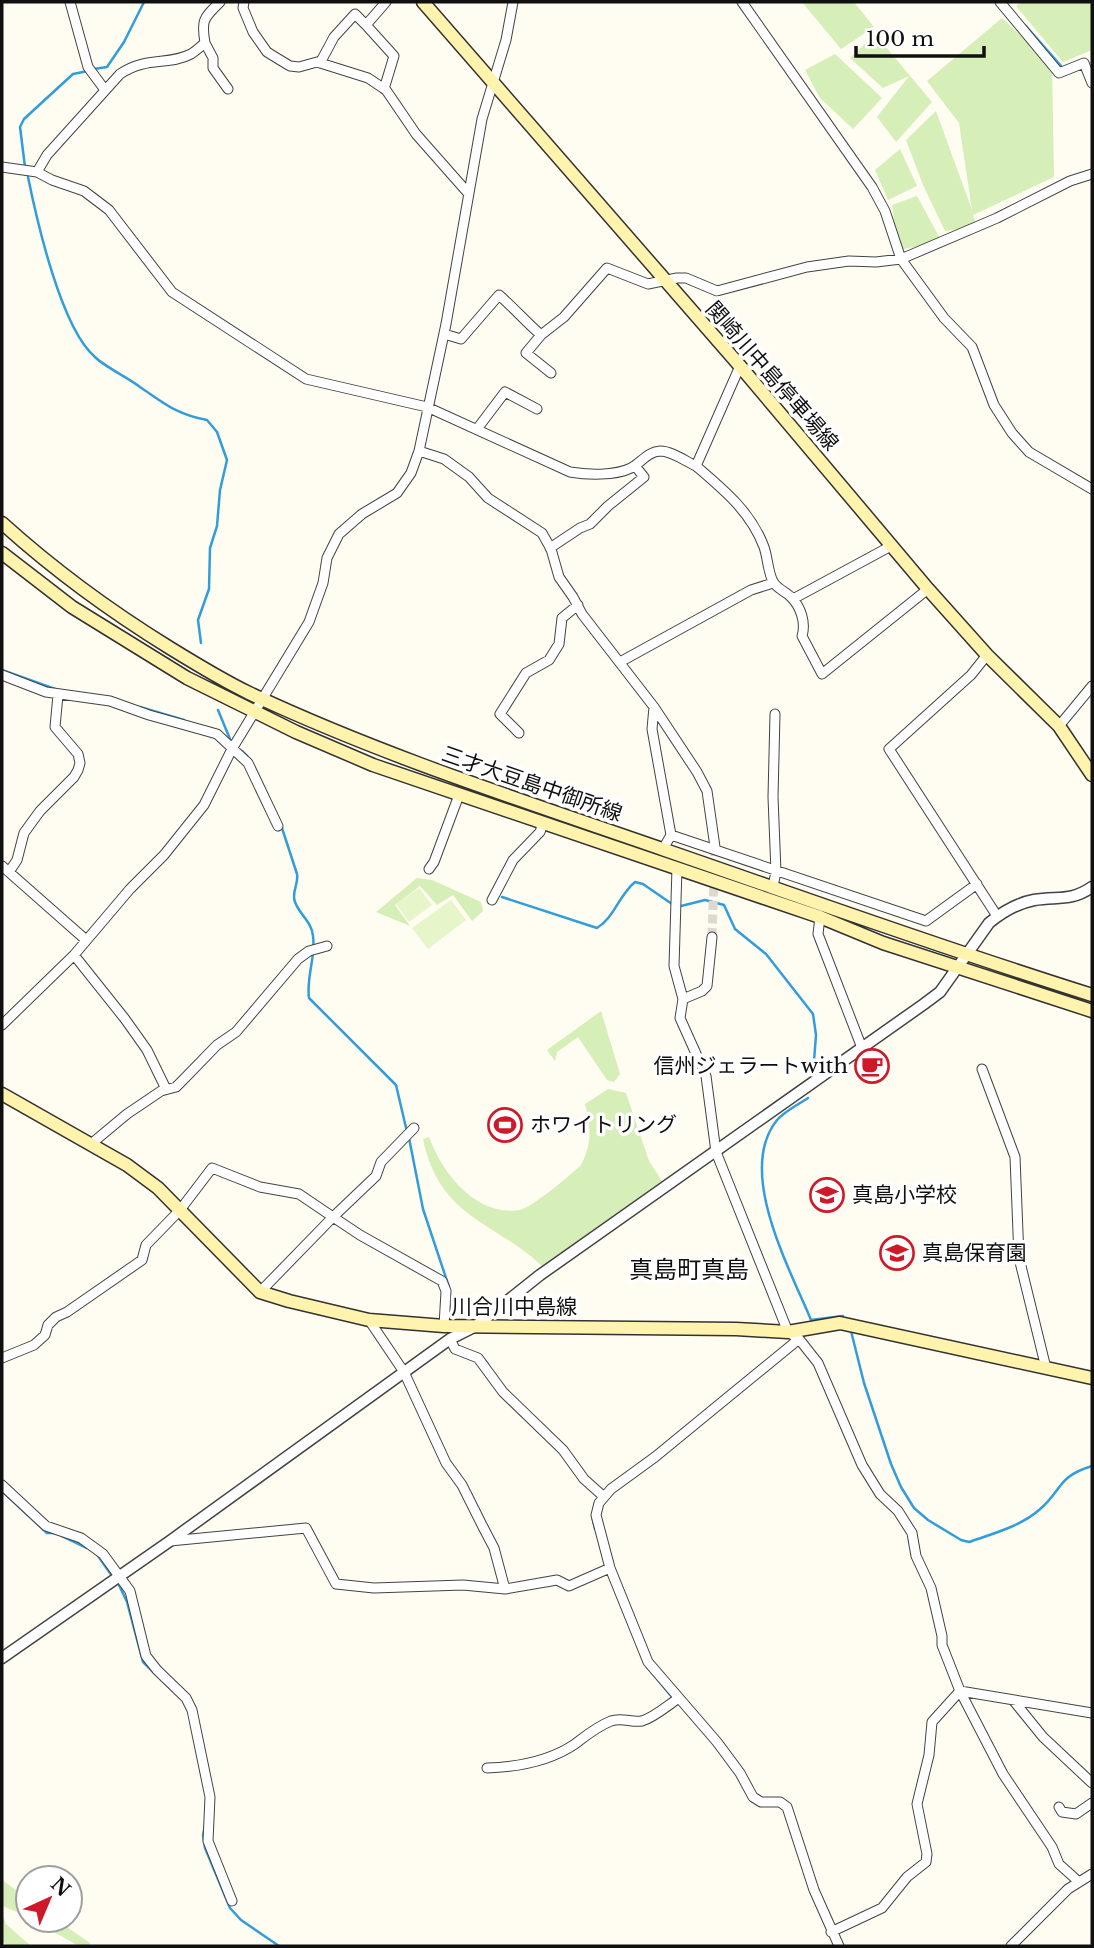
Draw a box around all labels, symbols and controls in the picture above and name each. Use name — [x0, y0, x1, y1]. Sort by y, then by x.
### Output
scale bar — [856, 14, 984, 58]
text: 100 m — [866, 26, 934, 52]
street label: 関崎川中島停車場線 — [700, 296, 844, 456]
street label: 三才大豆島中御所線 — [438, 741, 626, 827]
cafe icon: 信州ジェラートwith — [853, 1047, 891, 1085]
place label: 信州ジェラートwith — [654, 1053, 848, 1079]
sports icon: ホワイトリング — [486, 1106, 524, 1144]
place label: ホワイトリング — [530, 1112, 677, 1138]
school or university icon: 真島小学校 — [808, 1176, 846, 1214]
place label: 真島小学校 — [852, 1182, 957, 1208]
school or university icon: 真島保育園 — [878, 1234, 916, 1272]
place label: 真島保育園 — [922, 1240, 1027, 1266]
district label: 真島町真島 — [629, 1255, 749, 1284]
street label: 川合川中島線 — [451, 1294, 577, 1320]
north arrow — [14, 1864, 84, 1934]
text: N — [46, 1873, 75, 1902]

